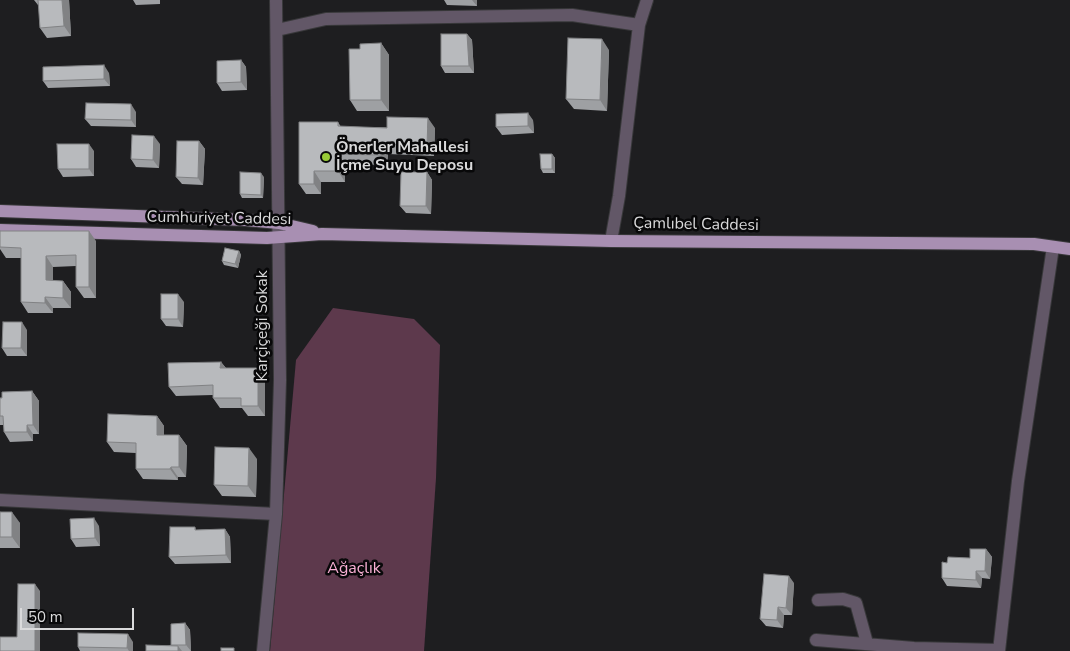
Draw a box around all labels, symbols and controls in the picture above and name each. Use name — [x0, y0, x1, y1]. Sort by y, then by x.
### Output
place label: Önerler Mahallesi İçme Suyu Deposu — [336, 138, 473, 176]
marker: Önerler Mahallesi İçme Suyu Deposu — [320, 151, 332, 163]
street label: Cumhuriyet Caddesi — [147, 208, 291, 230]
street label: Çamlıbel Caddesi — [633, 214, 759, 236]
street label: Karçiçeği Sokak — [253, 270, 273, 382]
park label: Ağaçlık — [327, 559, 381, 579]
scale bar — [22, 598, 136, 630]
text: 50 m — [28, 607, 63, 627]

